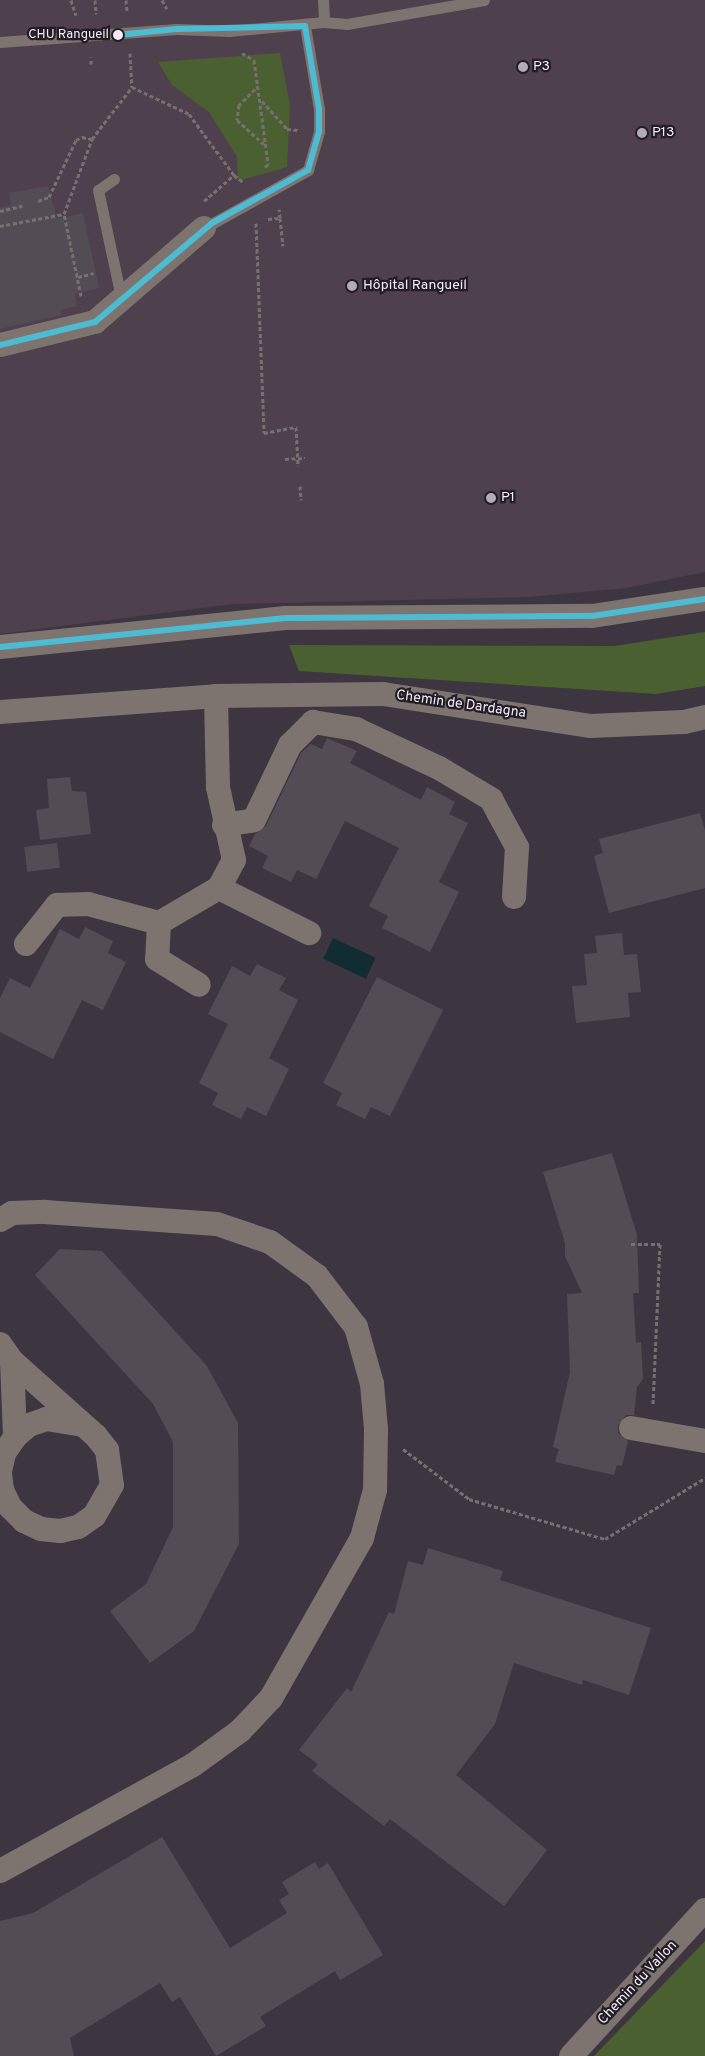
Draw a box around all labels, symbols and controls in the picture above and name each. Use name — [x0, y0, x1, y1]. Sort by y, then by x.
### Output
place label: CHU Rangueil — [28, 27, 109, 43]
marker: CHU Rangueil — [113, 30, 123, 40]
place label: P3 — [533, 59, 550, 75]
marker: P3 — [517, 61, 529, 73]
place label: P13 — [652, 125, 674, 141]
marker: P13 — [636, 127, 648, 139]
place label: Hôpital Rangueil — [363, 278, 467, 294]
marker: Hôpital Rangueil — [345, 279, 359, 293]
place label: P1 — [501, 490, 515, 506]
marker: P1 — [485, 492, 497, 504]
street label: Chemin de Dardagna — [395, 688, 527, 722]
street label: Chemin du Vallon — [595, 1937, 681, 2029]

